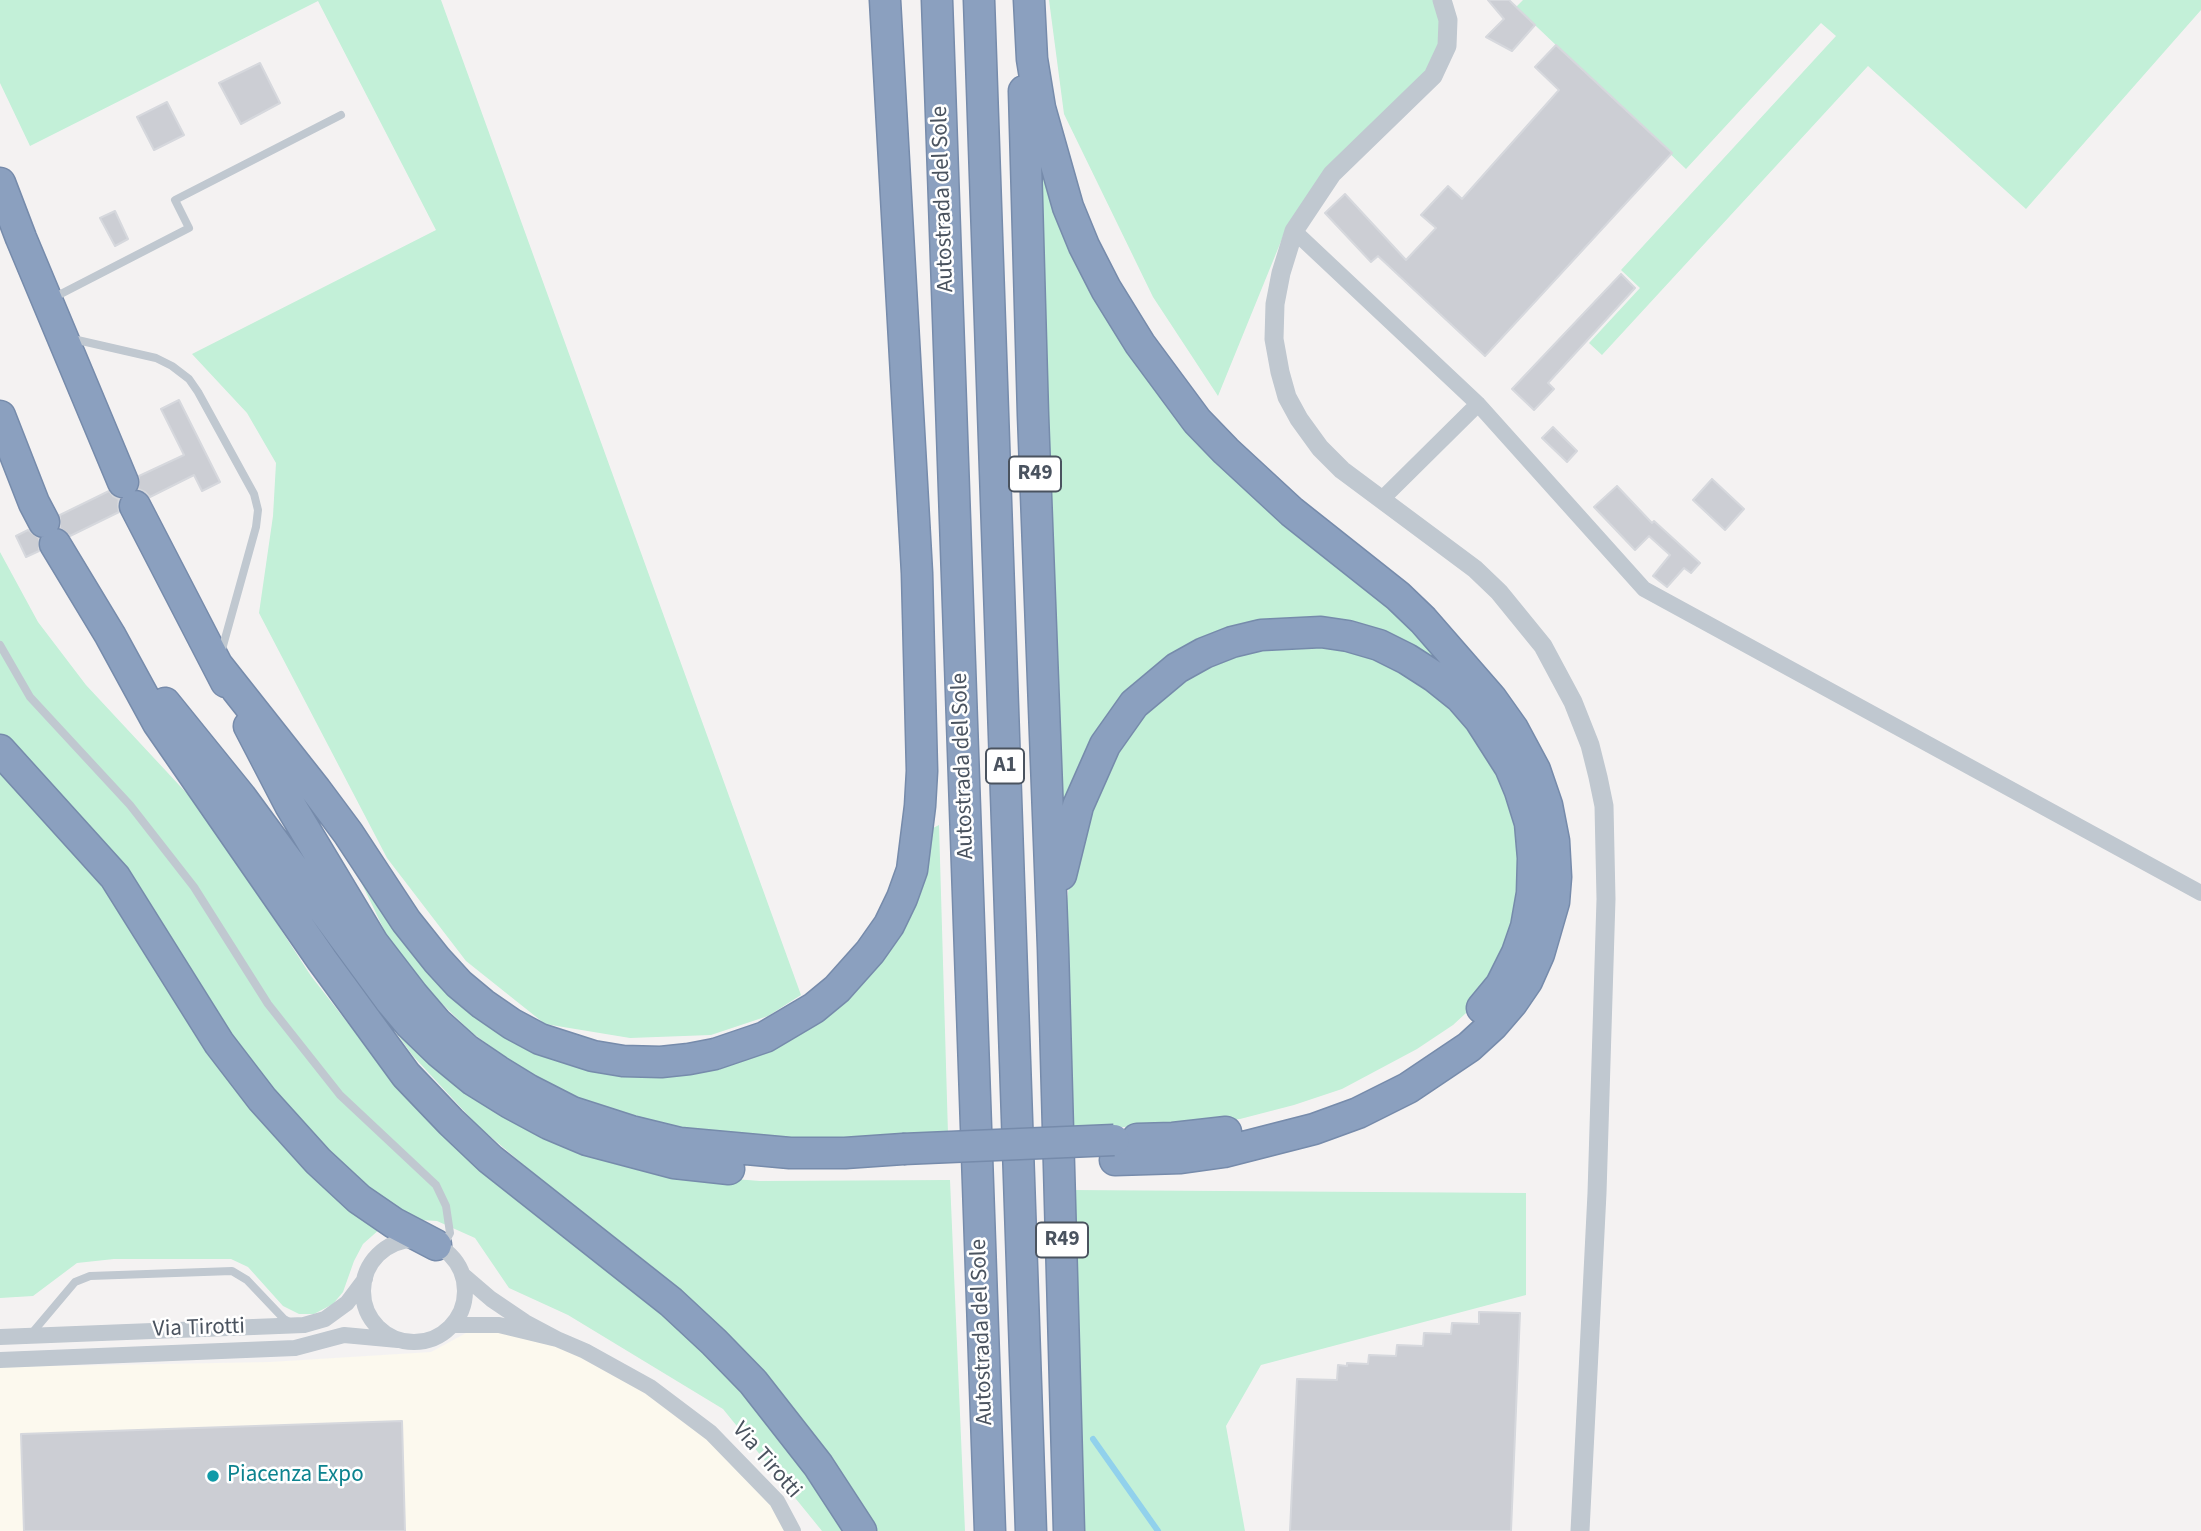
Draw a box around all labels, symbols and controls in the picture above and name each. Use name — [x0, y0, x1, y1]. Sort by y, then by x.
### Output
street label: Autostrada del Sole — [927, 105, 961, 293]
road number: R49 — [1009, 456, 1061, 491]
street label: Autostrada del Sole — [947, 672, 981, 860]
road number: A1 — [986, 748, 1024, 784]
road number: R49 — [1036, 1222, 1088, 1258]
street label: Autostrada del Sole — [966, 1238, 1000, 1426]
street label: Via Tirotti — [152, 1314, 246, 1344]
street label: Via Tirotti — [725, 1417, 807, 1505]
place label: Piacenza Expo — [227, 1462, 364, 1490]
marker: Piacenza Expo — [205, 1468, 221, 1484]

